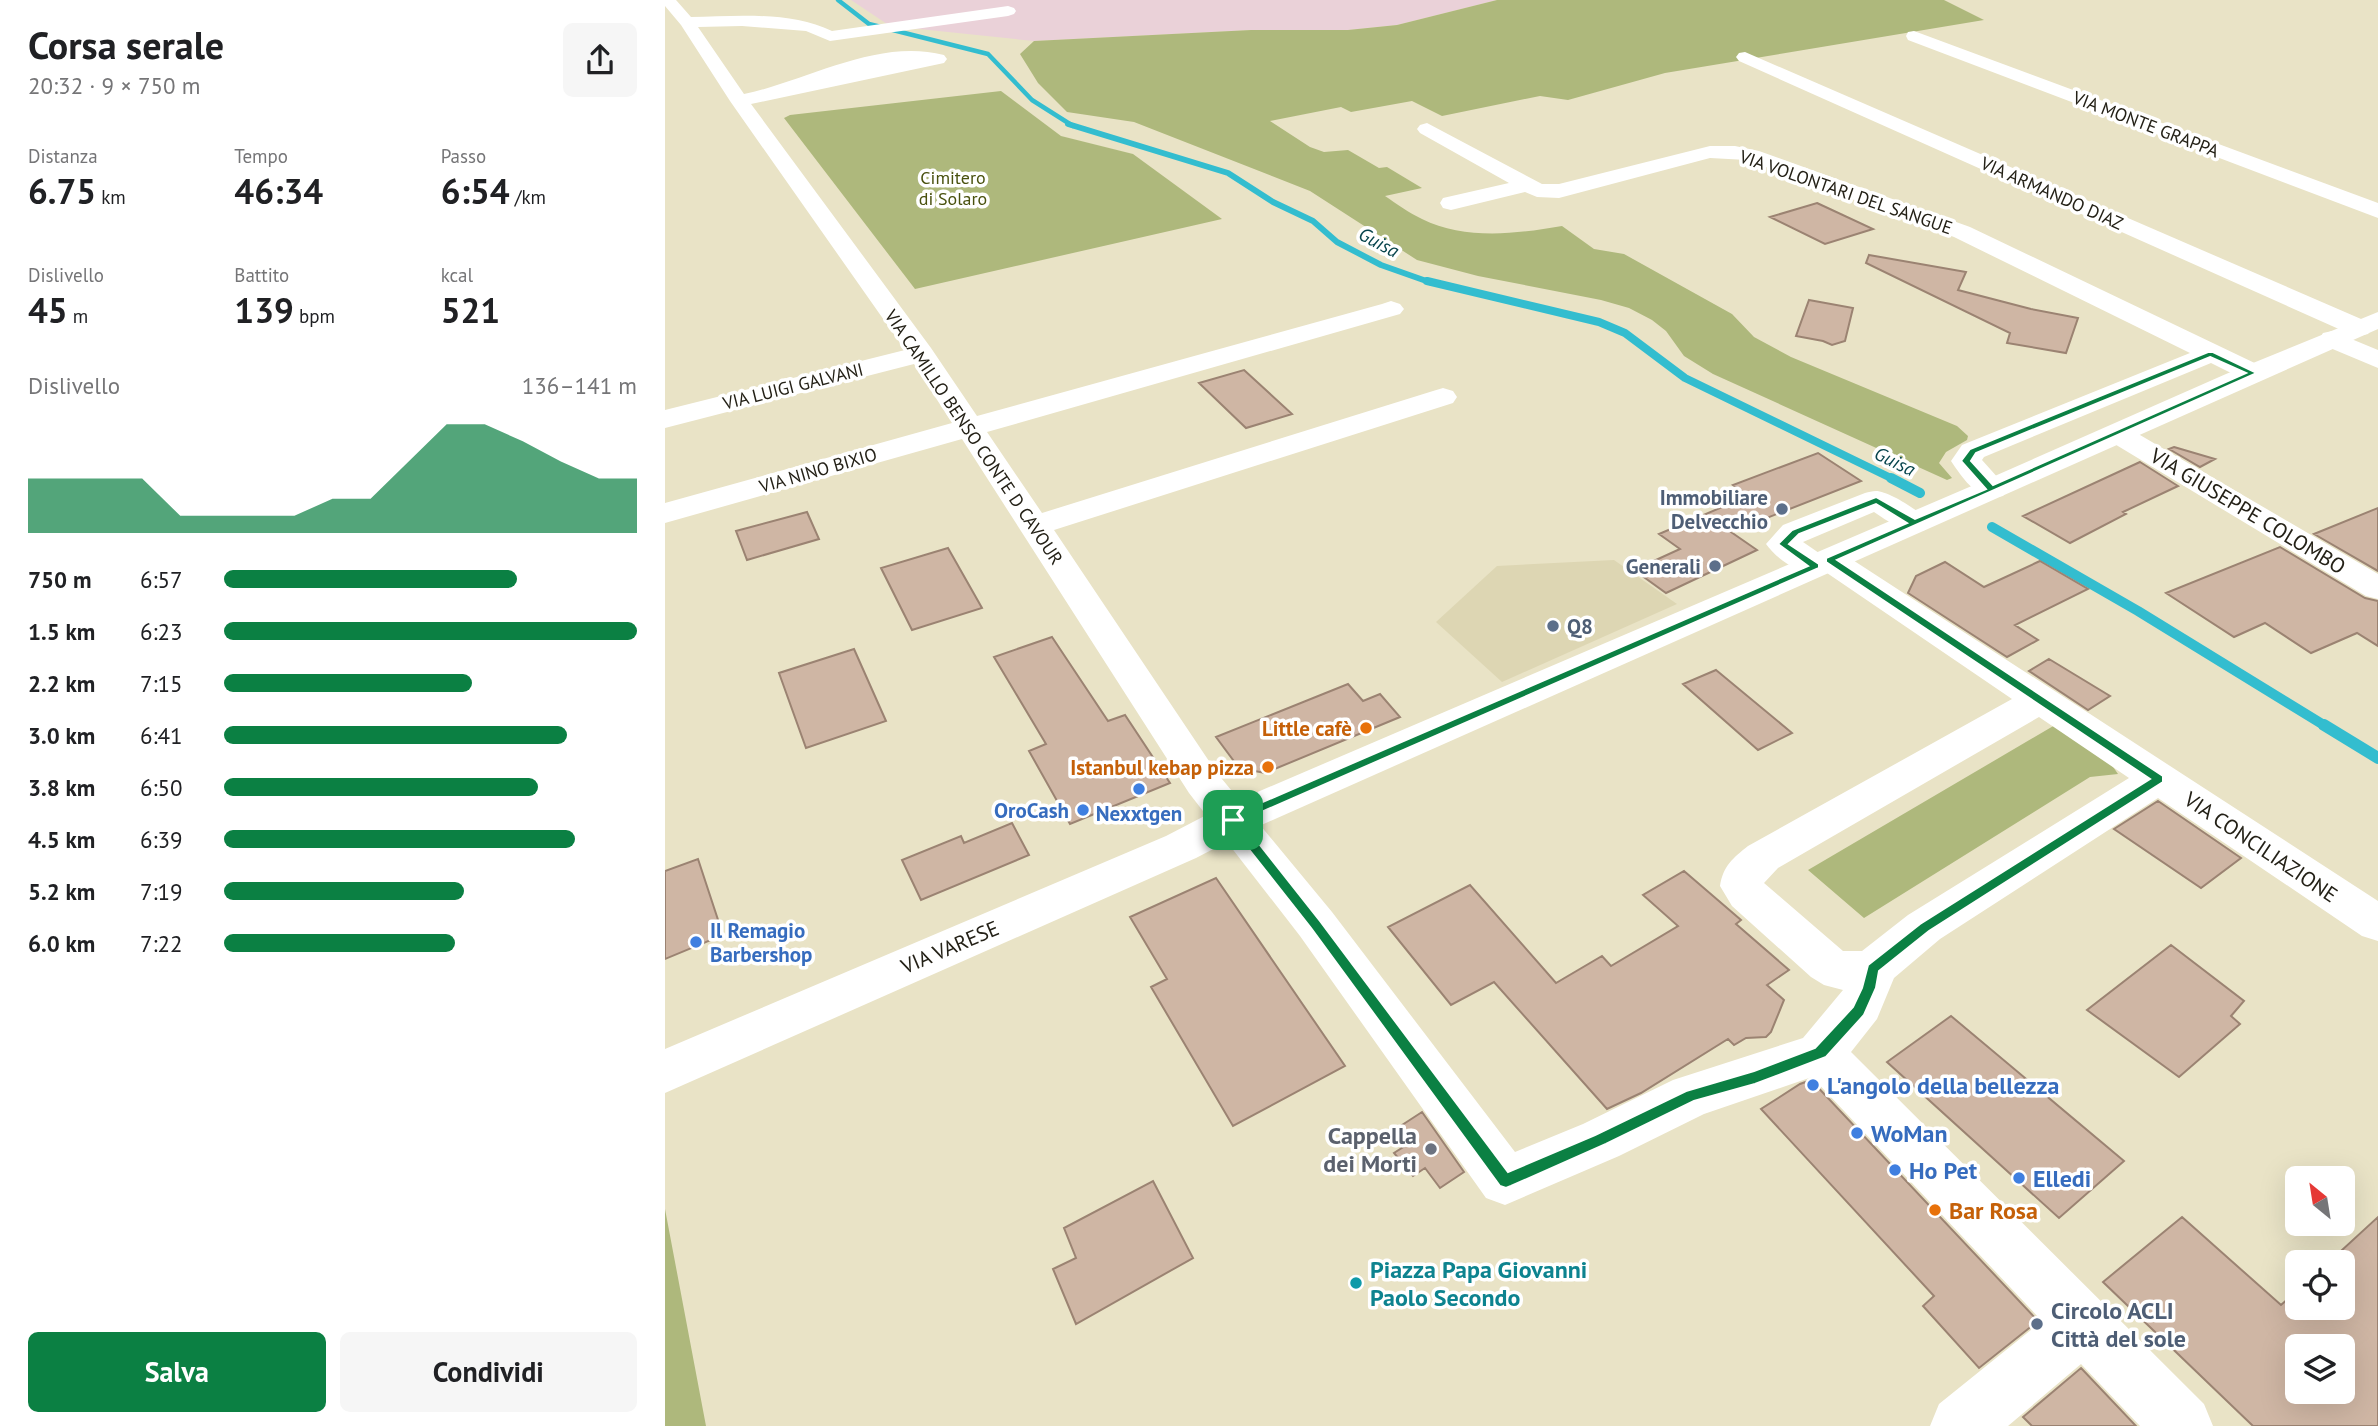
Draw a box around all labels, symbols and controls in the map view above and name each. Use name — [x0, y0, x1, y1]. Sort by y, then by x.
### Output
text: Corsa serale — [28, 20, 224, 69]
button: share — [563, 23, 637, 97]
text: 20:32 · 9 × 750 m — [28, 71, 200, 100]
street label: VIA MONTE GRAPPA — [2069, 85, 2223, 163]
text: Distanza — [28, 144, 98, 168]
text: Tempo — [234, 144, 288, 168]
text: Passo — [441, 144, 486, 168]
street label: VIA VOLONTARI DEL SANGUE — [1736, 144, 1955, 239]
street label: VIA ARMANDO DIAZ — [1976, 151, 2127, 235]
park label: Cimitero di Solaro — [919, 166, 987, 210]
text: 6.75 — [28, 168, 96, 214]
text: 46:34 — [234, 168, 323, 214]
text: 6:54 — [441, 168, 510, 214]
text: km — [96, 185, 126, 209]
text: /km — [510, 185, 546, 209]
water label: Guisa — [1355, 221, 1404, 263]
text: Dislivello — [28, 263, 104, 287]
text: Battito — [234, 263, 289, 287]
text: kcal — [441, 263, 473, 287]
text: 45 — [28, 287, 68, 333]
text: 139 — [234, 287, 294, 333]
text: 521 — [441, 287, 500, 333]
text: m — [68, 304, 88, 328]
text: bpm — [294, 304, 335, 328]
street label: VIA CAMILLO BENSO CONTE D CAVOUR — [879, 304, 1068, 569]
street label: VIA LUIGI GALVANI — [720, 357, 865, 415]
text: Dislivello — [28, 371, 120, 400]
text: 136–141 m — [522, 371, 637, 400]
water label: Guisa — [1871, 441, 1920, 481]
street label: VIA GIUSEPPE COLOMBO — [2144, 441, 2351, 580]
street label: VIA NINO BIXIO — [756, 442, 879, 498]
place label: Immobiliare Delvecchio — [1660, 484, 1768, 535]
marker: Immobiliare Delvecchio — [1774, 501, 1790, 517]
place label: Generali — [1626, 553, 1701, 580]
marker: Generali — [1707, 558, 1723, 574]
text: 750 m — [28, 565, 91, 594]
text: 6:57 — [140, 565, 183, 594]
place label: Q8 — [1567, 613, 1593, 640]
text: 1.5 km — [28, 617, 95, 646]
text: 6:23 — [140, 617, 183, 646]
marker: Q8 — [1545, 618, 1561, 634]
text: 2.2 km — [28, 669, 95, 698]
text: 7:15 — [140, 669, 183, 698]
place label: Little cafè — [1262, 715, 1352, 742]
marker: Little cafè — [1358, 720, 1374, 736]
text: 3.0 km — [28, 721, 95, 750]
text: 6:41 — [140, 721, 183, 750]
place label: Istanbul kebap pizza — [1070, 754, 1254, 781]
marker: Istanbul kebap pizza — [1260, 759, 1276, 775]
text: 3.8 km — [28, 773, 95, 802]
text: 6:50 — [140, 773, 183, 802]
marker: Nexxtgen — [1131, 781, 1147, 797]
street label: VIA CONCILIAZIONE — [2178, 785, 2343, 908]
pin — [1203, 790, 1263, 850]
place label: OroCash — [994, 797, 1069, 824]
place label: Nexxtgen — [1096, 800, 1182, 827]
icon: arrive — [1214, 801, 1252, 839]
marker: OroCash — [1075, 802, 1091, 818]
text: 4.5 km — [28, 825, 95, 854]
text: 6:39 — [140, 825, 183, 854]
text: 5.2 km — [28, 877, 95, 906]
text: 7:19 — [140, 877, 183, 906]
street label: VIA VARESE — [896, 914, 1003, 980]
place label: Il Remagio Barbershop — [710, 917, 812, 968]
text: 6.0 km — [28, 929, 95, 958]
text: 7:22 — [140, 929, 183, 958]
marker: Il Remagio Barbershop — [688, 934, 704, 950]
place label: L'angolo della bellezza — [1827, 1070, 2059, 1101]
marker: L'angolo della bellezza — [1805, 1077, 1821, 1093]
place label: WoMan — [1871, 1118, 1948, 1149]
place label: Cappella dei Morti — [1323, 1120, 1417, 1179]
marker: WoMan — [1849, 1125, 1865, 1141]
marker: Cappella dei Morti — [1423, 1141, 1439, 1157]
place label: Ho Pet — [1909, 1155, 1978, 1186]
marker: Ho Pet — [1887, 1162, 1903, 1178]
place label: Elledi — [2033, 1163, 2091, 1194]
north arrow — [2285, 1166, 2355, 1236]
map controls — [2285, 1166, 2355, 1404]
marker: Elledi — [2011, 1170, 2027, 1186]
place label: Bar Rosa — [1949, 1195, 2038, 1226]
marker: Bar Rosa — [1927, 1202, 1943, 1218]
button: locate — [2285, 1250, 2355, 1320]
place label: Piazza Papa Giovanni Paolo Secondo — [1370, 1254, 1587, 1313]
marker: Piazza Papa Giovanni Paolo Secondo — [1348, 1275, 1364, 1291]
place label: Circolo ACLI Città del sole — [2051, 1295, 2186, 1354]
marker: Circolo ACLI Città del sole — [2029, 1316, 2045, 1332]
button: Salva — [28, 1332, 326, 1412]
button: Condividi — [340, 1332, 637, 1412]
button: layers — [2285, 1334, 2355, 1404]

